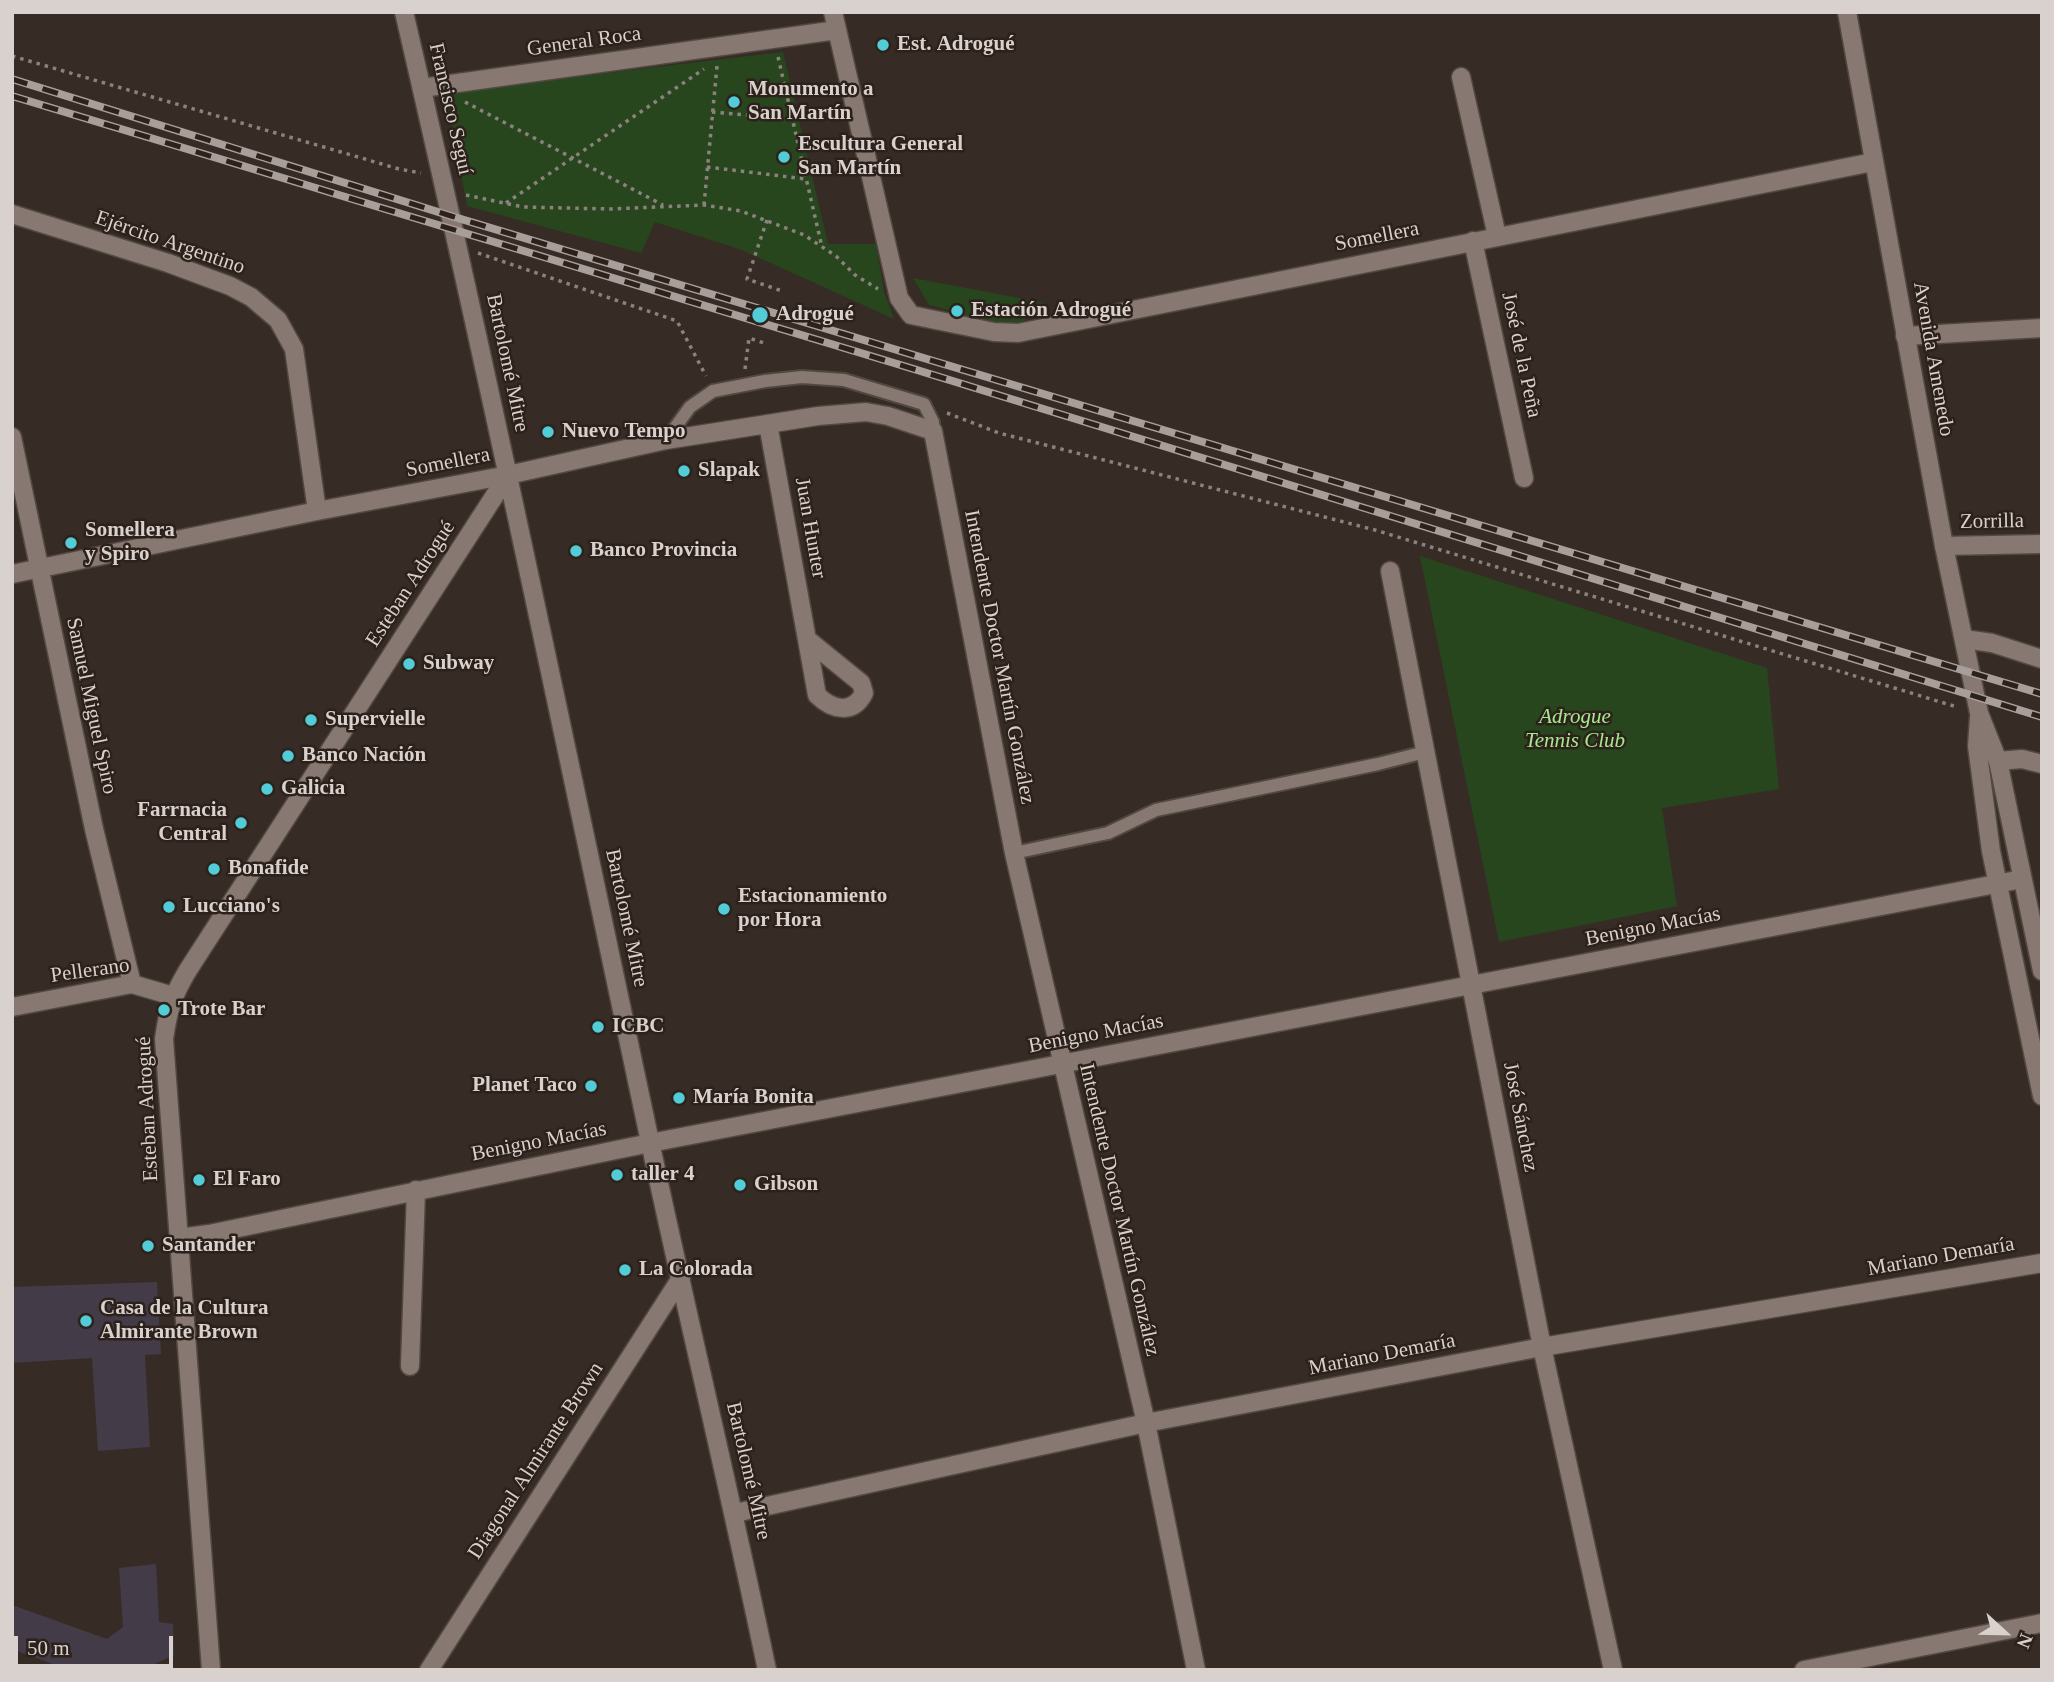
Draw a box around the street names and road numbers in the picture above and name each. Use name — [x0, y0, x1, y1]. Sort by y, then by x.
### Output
street label: General Roca — [525, 22, 643, 62]
street label: Francisco Seguí — [423, 41, 477, 177]
street label: Ejército Argentino — [92, 206, 248, 280]
street label: Somellera — [1333, 217, 1421, 257]
street label: Avenida Amenedo — [1907, 280, 1959, 438]
street label: José de la Peña — [1495, 290, 1547, 420]
street label: Bartolomé Mitre — [480, 292, 534, 434]
street label: Somellera — [404, 443, 492, 483]
street label: Juan Hunter — [789, 476, 831, 580]
street label: Intendente Doctor Martín González — [958, 508, 1040, 806]
street label: Zorrilla — [1960, 509, 2024, 535]
street label: Esteban Adrogué — [361, 516, 461, 652]
street label: Samuel Miguel Spiro — [60, 616, 122, 796]
street label: Bartolomé Mitre — [599, 847, 653, 989]
street label: Benigno Macías — [1583, 902, 1723, 952]
street label: Pellerano — [49, 953, 131, 989]
street label: Benigno Macías — [1026, 1009, 1166, 1059]
street label: Esteban Adrogué — [132, 1036, 164, 1182]
street label: José Sánchez — [1497, 1060, 1543, 1174]
street label: Intendente Doctor Martín González — [1073, 1061, 1165, 1359]
street label: Benigno Macías — [469, 1117, 609, 1167]
street label: Mariano Demaría — [1866, 1232, 2016, 1282]
street label: Mariano Demaría — [1307, 1328, 1457, 1382]
street label: Diagonal Almirante Brown — [463, 1358, 609, 1564]
street label: Bartolomé Mitre — [720, 1400, 776, 1542]

